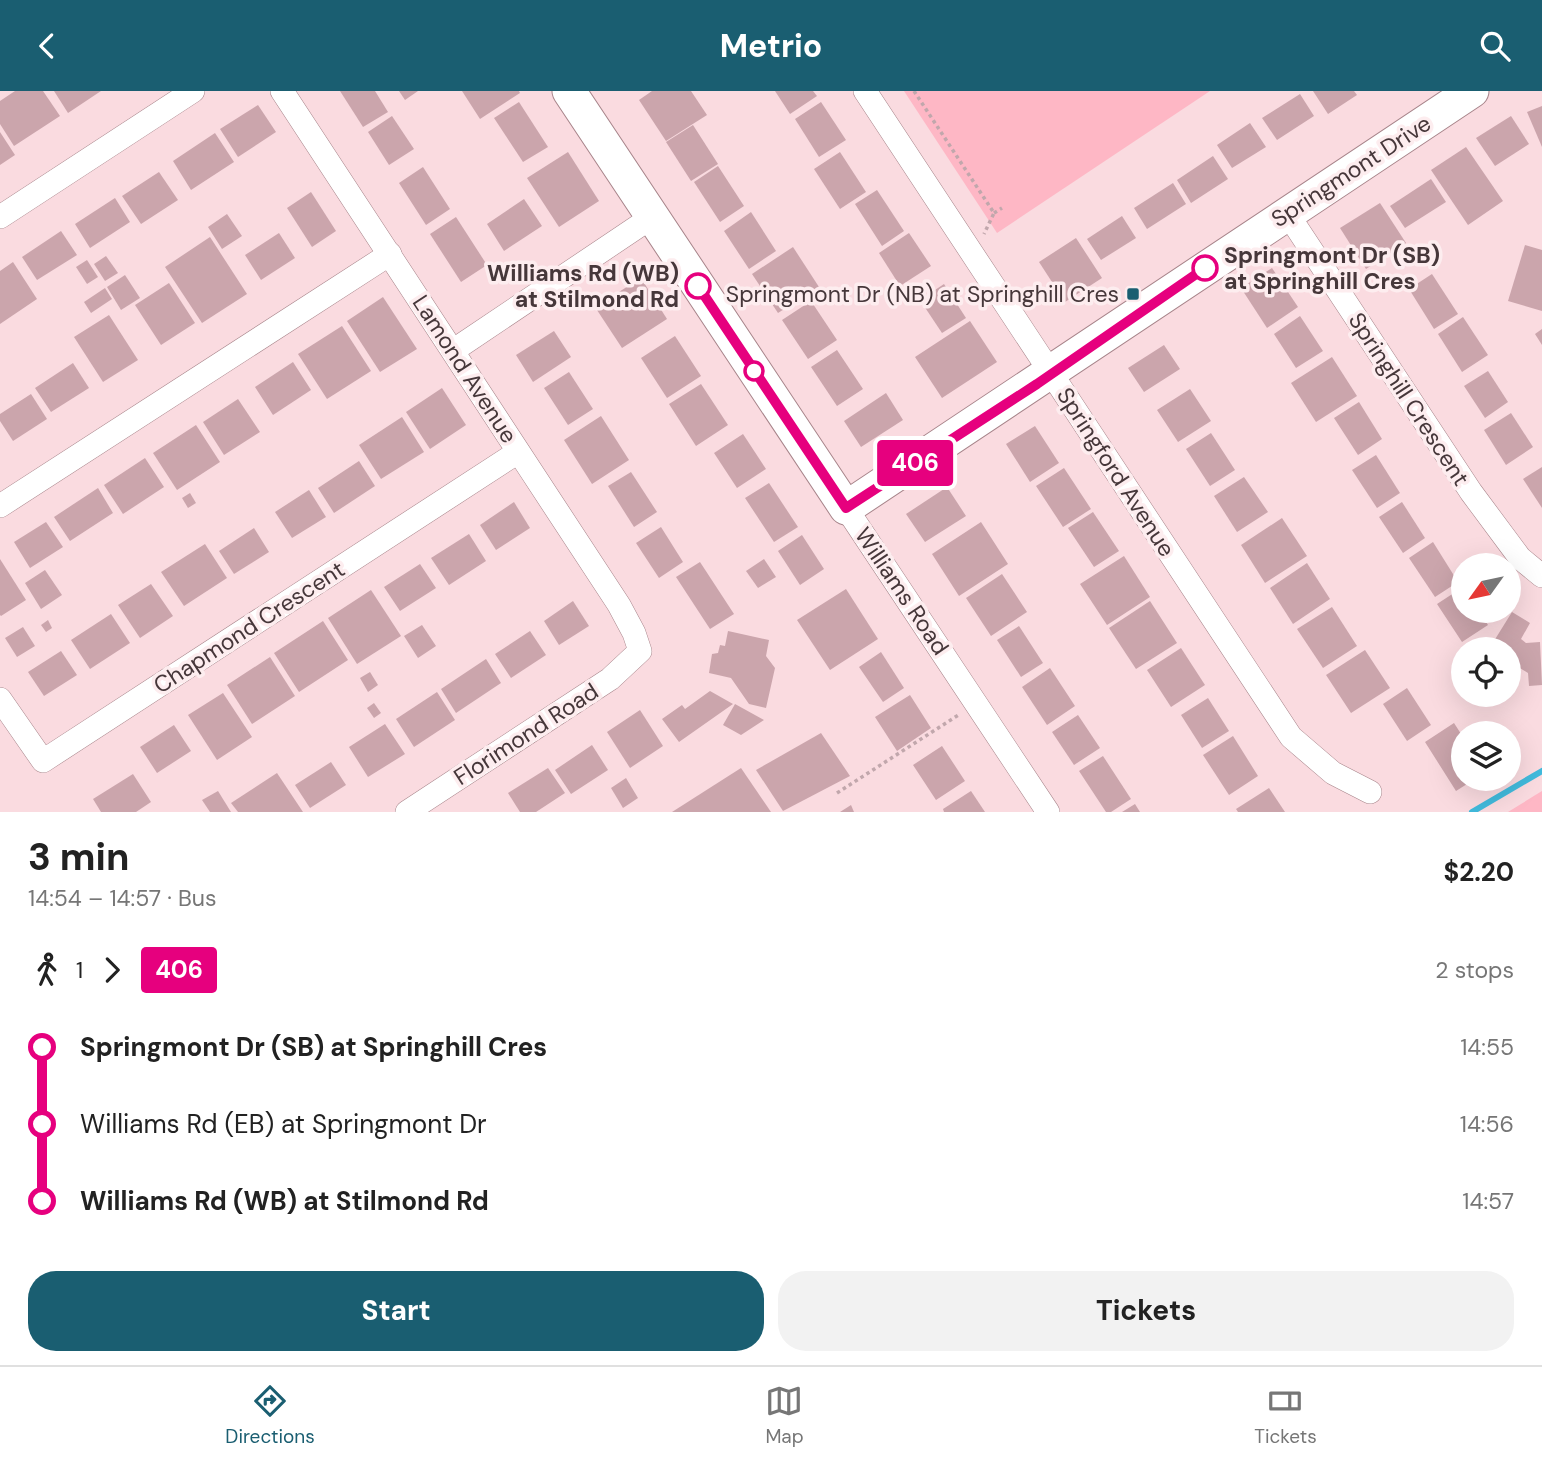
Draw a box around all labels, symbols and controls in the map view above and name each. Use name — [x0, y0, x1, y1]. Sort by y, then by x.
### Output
text: Metrio — [720, 25, 822, 67]
icon: back — [28, 27, 66, 65]
icon: search — [1476, 27, 1514, 65]
street label: Springmont Drive — [1265, 108, 1437, 234]
place label: Springmont Dr (SB) at Springhill Cres — [1224, 240, 1440, 296]
marker: Springmont Dr (SB) at Springhill Cres — [1192, 255, 1218, 281]
place label: Williams Rd (WB) at Stilmond Rd — [487, 258, 679, 314]
marker: Williams Rd (WB) at Stilmond Rd — [685, 273, 711, 299]
place label: Springmont Dr (NB) at Springhill Cres — [726, 279, 1119, 309]
marker: Springmont Dr (NB) at Springhill Cres — [1125, 286, 1141, 302]
street label: Lamond Avenue — [406, 289, 524, 449]
street label: Springhill Crescent — [1342, 307, 1476, 491]
unlabelled marker — [744, 361, 764, 381]
street label: Springford Avenue — [1050, 382, 1182, 562]
line badge: 406 — [875, 440, 955, 486]
text: 406 — [891, 447, 939, 478]
street label: Williams Road — [848, 521, 956, 661]
north arrow — [1451, 553, 1521, 623]
map controls — [1451, 553, 1521, 791]
street label: Chapmond Crescent — [148, 554, 350, 700]
button: locate — [1451, 637, 1521, 707]
street label: Florimond Road — [448, 676, 604, 792]
button: layers — [1451, 721, 1521, 791]
text: 3 min — [28, 832, 129, 882]
text: $2.20 — [1444, 855, 1514, 889]
text: 14:54 – 14:57 · Bus — [28, 883, 217, 913]
icon: walk — [28, 951, 66, 989]
icon: forward — [93, 951, 131, 989]
text: 406 — [155, 954, 203, 985]
text: 1 — [76, 955, 83, 985]
text: 2 stops — [1435, 955, 1514, 985]
text: Springmont Dr (SB) at Springhill Cres — [80, 1030, 547, 1064]
text: 14:55 — [1460, 1032, 1514, 1062]
text: Williams Rd (EB) at Springmont Dr — [80, 1107, 487, 1141]
text: 14:56 — [1460, 1109, 1514, 1139]
text: Williams Rd (WB) at Stilmond Rd — [80, 1184, 489, 1218]
text: 14:57 — [1462, 1186, 1514, 1216]
button: Start — [28, 1271, 764, 1351]
button: Tickets — [778, 1271, 1514, 1351]
tab: Directions — [225, 1382, 315, 1449]
tab: Map — [765, 1382, 804, 1449]
tab: Tickets — [1254, 1382, 1317, 1449]

